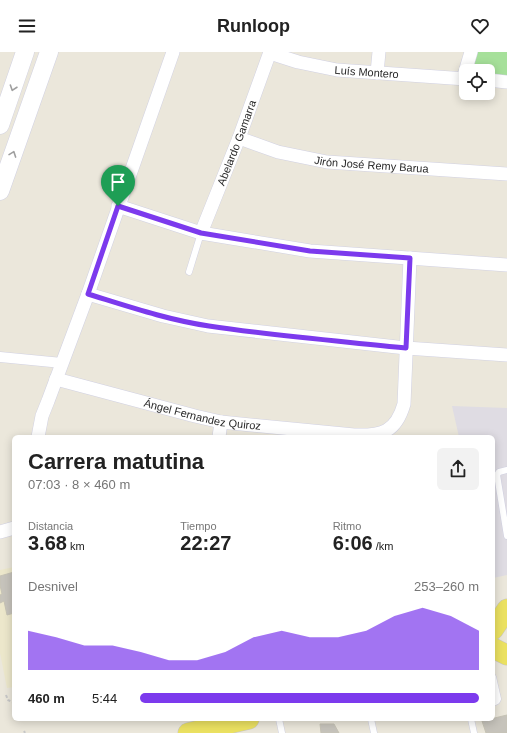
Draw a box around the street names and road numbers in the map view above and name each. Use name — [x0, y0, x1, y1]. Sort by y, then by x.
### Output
street label: Luís Montero — [334, 64, 399, 80]
street label: Abelardo Gamarra — [215, 98, 259, 187]
street label: Jirón José Remy Barua — [313, 154, 430, 175]
street label: Ángel Fernandez Quiroz — [143, 397, 262, 432]

